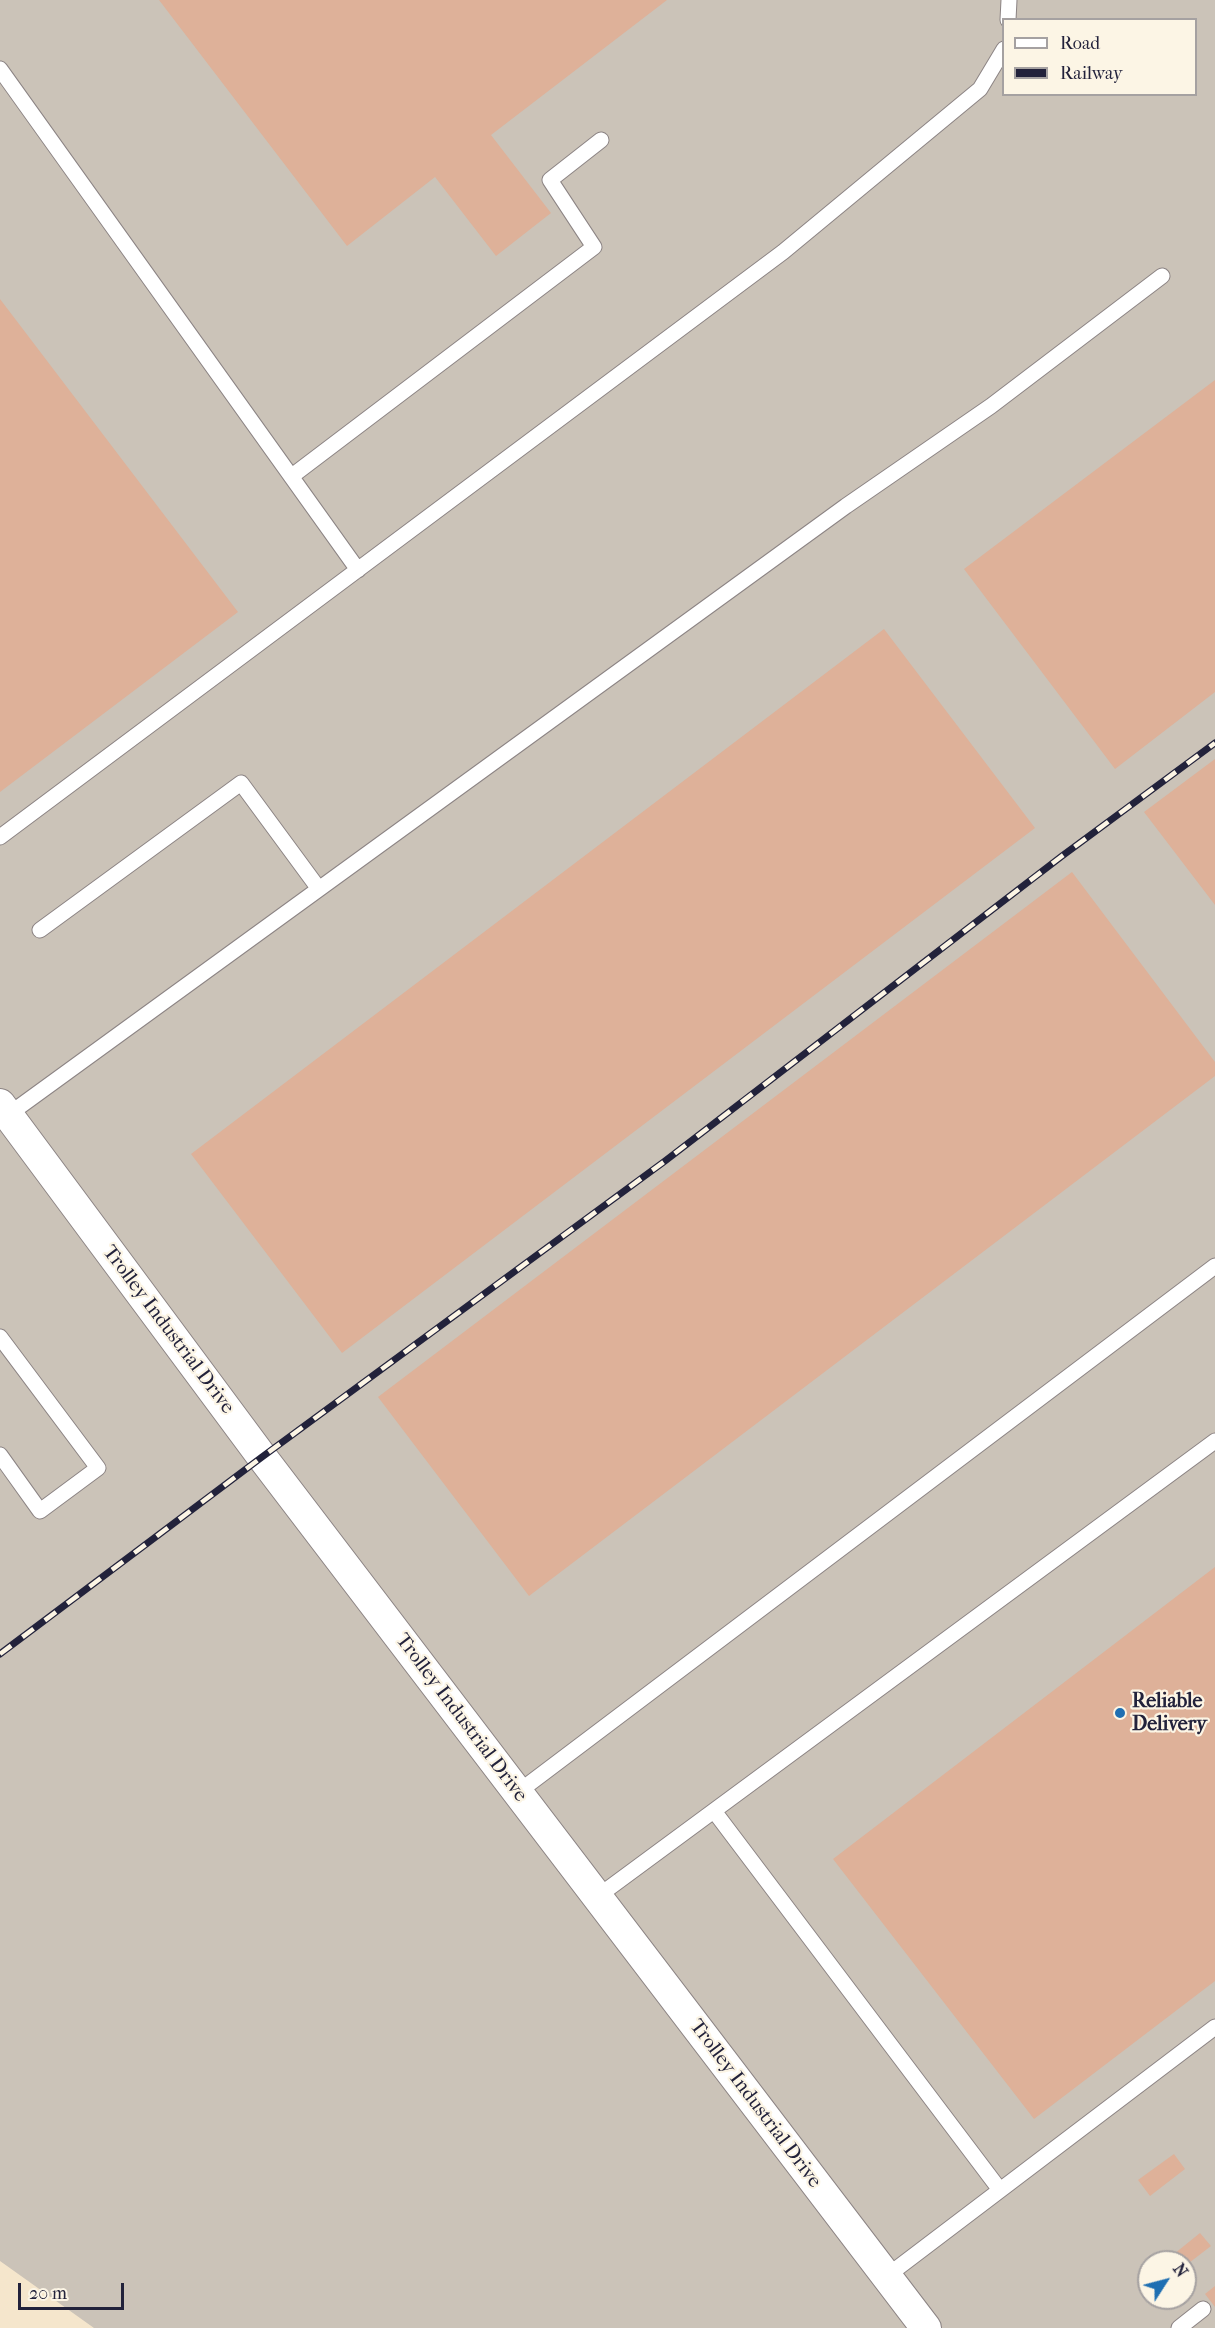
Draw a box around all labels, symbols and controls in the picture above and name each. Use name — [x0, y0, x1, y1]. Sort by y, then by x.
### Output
legend — [1002, 18, 1197, 96]
text: Road — [1060, 33, 1100, 54]
text: Railway — [1060, 63, 1123, 84]
street label: Trolley Industrial Drive — [97, 1241, 239, 1419]
street label: Trolley Industrial Drive — [390, 1629, 532, 1807]
place label: Reliable Delivery — [1132, 1690, 1207, 1737]
marker: Reliable Delivery — [1113, 1706, 1127, 1720]
street label: Trolley Industrial Drive — [684, 2015, 826, 2193]
north arrow — [1137, 2250, 1197, 2310]
text: N — [1169, 2260, 1192, 2281]
scale bar — [21, 2271, 128, 2309]
text: 20 m — [29, 2283, 67, 2304]

